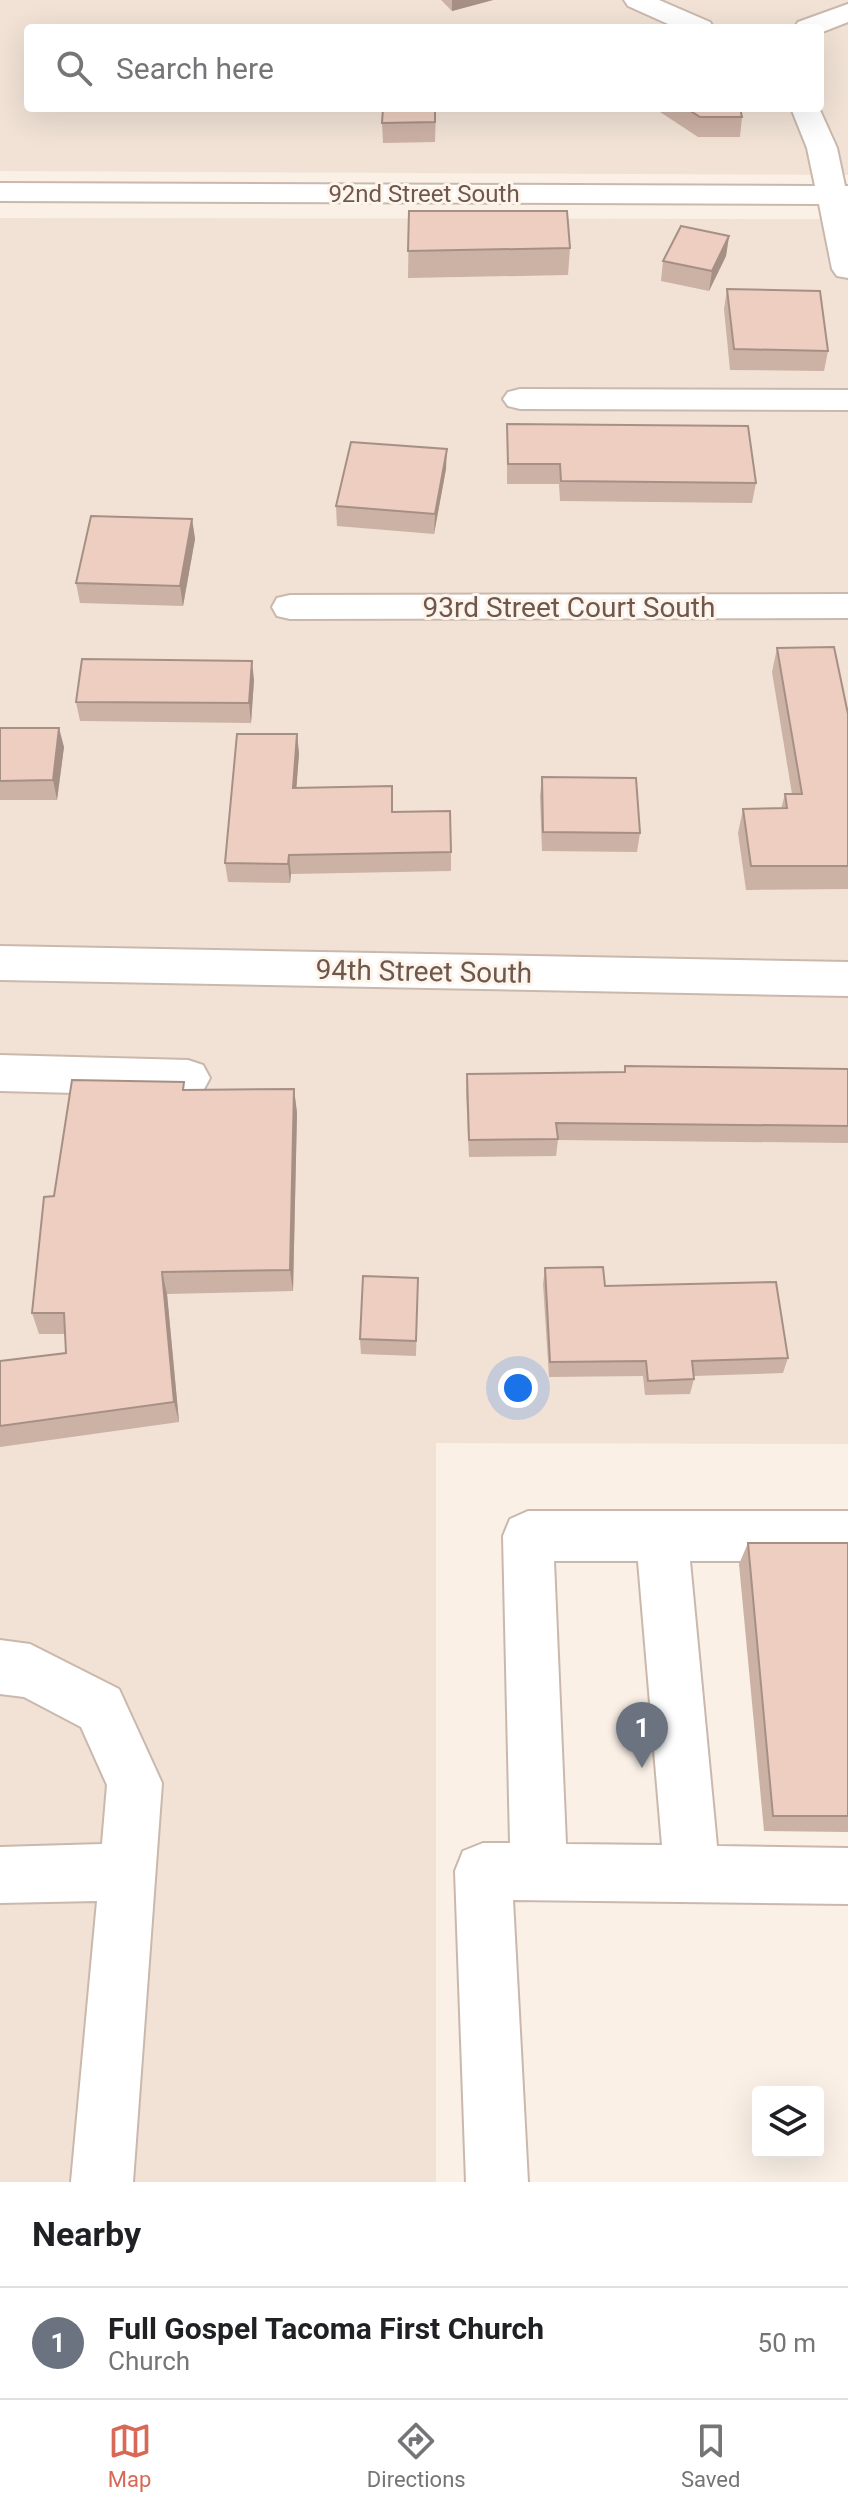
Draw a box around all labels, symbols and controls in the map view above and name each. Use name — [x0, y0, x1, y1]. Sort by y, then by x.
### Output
search box — [24, 24, 824, 112]
icon: search — [52, 46, 96, 90]
text: Search here — [116, 51, 274, 86]
street label: 92nd Street South — [328, 180, 520, 208]
street label: 93rd Street Court South — [423, 591, 715, 624]
street label: 94th Street South — [316, 953, 532, 990]
your location — [498, 1368, 538, 1408]
pin: 1 — [616, 1702, 668, 1768]
map controls — [752, 2086, 824, 2158]
button: layers — [752, 2086, 824, 2158]
text: Nearby — [32, 2214, 141, 2254]
text: Full Gospel Tacoma First Church — [108, 2311, 544, 2346]
text: 1 — [51, 2328, 65, 2358]
text: 50 m — [758, 2328, 816, 2358]
text: Church — [108, 2346, 190, 2376]
tab: Map — [108, 2419, 152, 2492]
tab: Directions — [367, 2419, 466, 2492]
tab: Saved — [681, 2419, 740, 2492]

